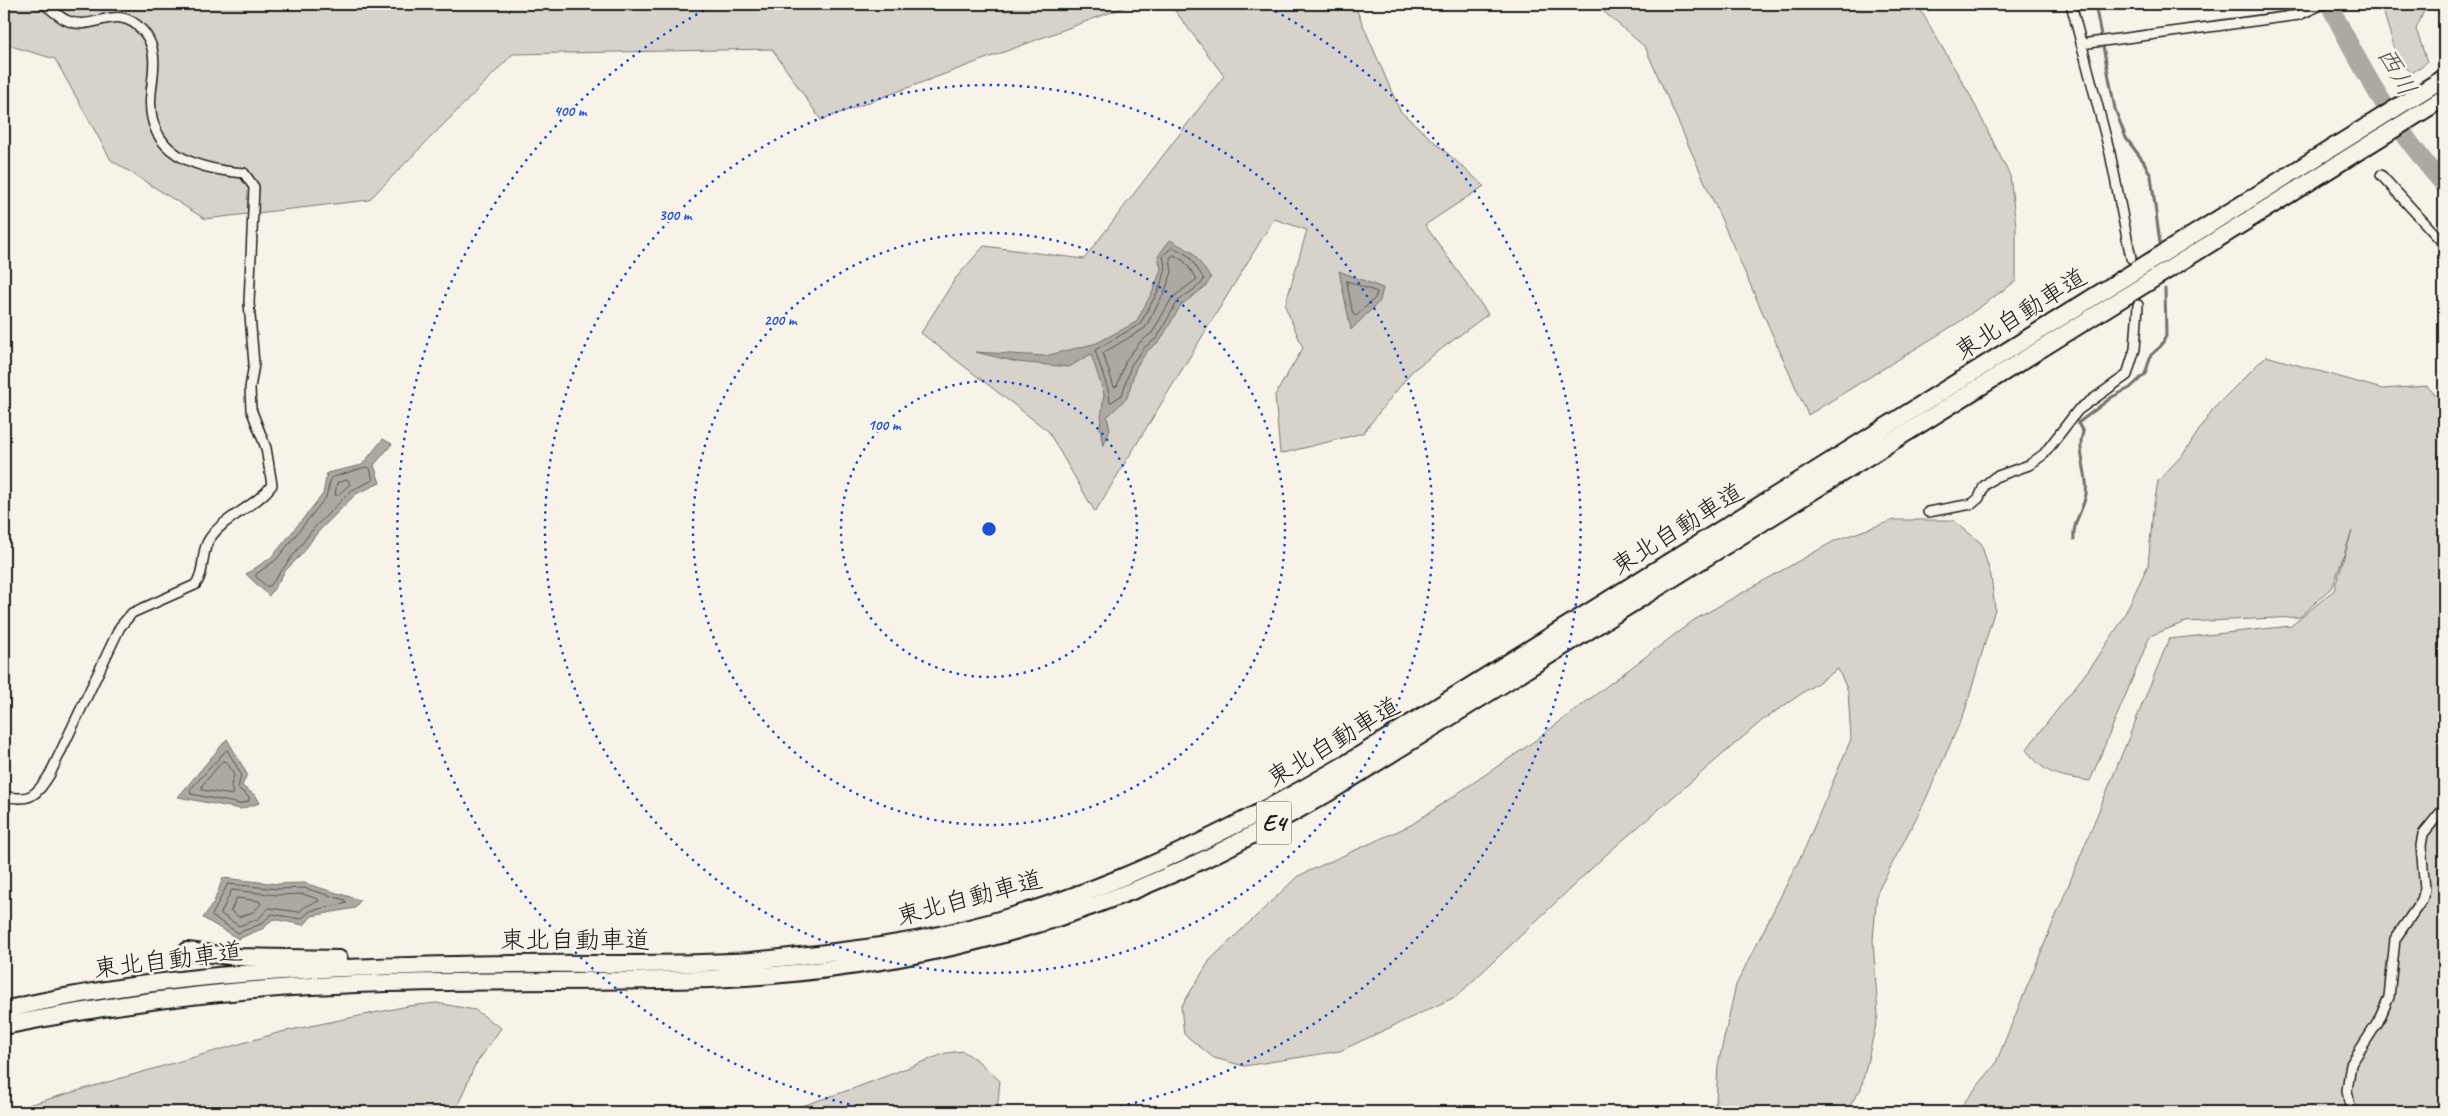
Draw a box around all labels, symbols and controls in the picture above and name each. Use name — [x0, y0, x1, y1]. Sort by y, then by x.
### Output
water label: 西川 — [2369, 40, 2424, 102]
text: 400 m — [554, 102, 588, 121]
text: 300 m — [659, 206, 693, 225]
street label: 東北自動車道 — [1948, 261, 2093, 367]
text: 200 m — [764, 311, 798, 330]
text: 100 m — [868, 416, 902, 435]
street label: 東北自動車道 — [1605, 476, 1750, 582]
centre of rings — [980, 520, 998, 538]
street label: 東北自動車道 — [1261, 690, 1406, 794]
road number: E4 — [1256, 801, 1292, 844]
street label: 東北自動車道 — [893, 863, 1046, 933]
street label: 東北自動車道 — [500, 924, 650, 956]
street label: 東北自動車道 — [92, 935, 245, 985]

